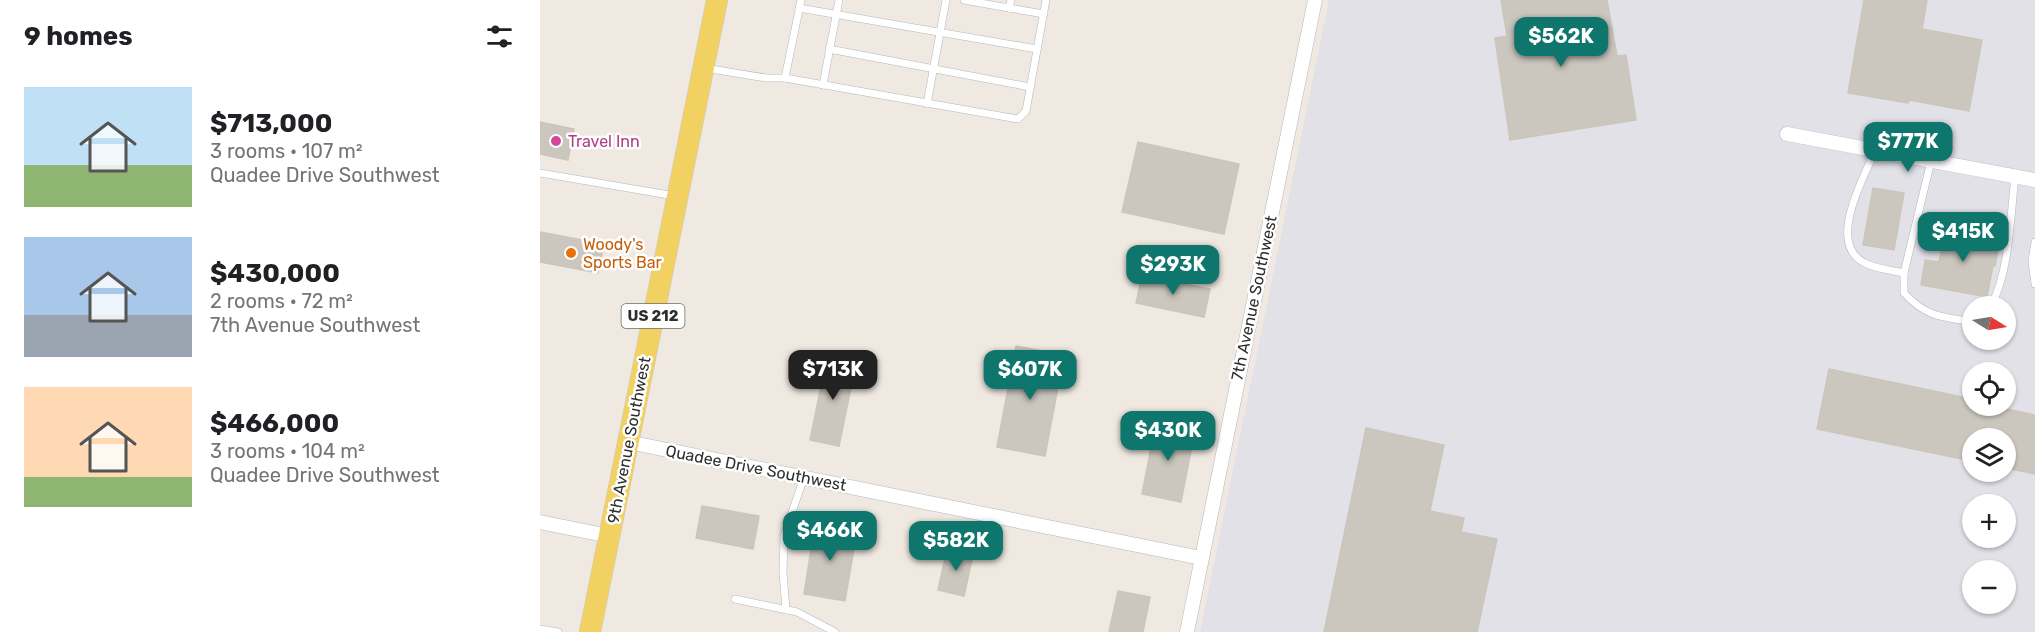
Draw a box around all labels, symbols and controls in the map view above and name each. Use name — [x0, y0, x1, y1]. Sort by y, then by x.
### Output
pin: $562K — [1519, 17, 1603, 68]
icon: filters — [483, 20, 516, 53]
text: 9 homes — [24, 21, 133, 52]
text: $562K — [1528, 24, 1594, 48]
text: $713,000 — [210, 108, 332, 139]
icon: home — [72, 111, 144, 183]
pin: $777K — [1866, 122, 1950, 173]
text: $777K — [1878, 129, 1939, 153]
place label: Travel Inn — [568, 132, 640, 151]
marker: Travel Inn — [549, 134, 563, 148]
text: 3 rooms · 107 m² — [210, 139, 363, 163]
text: Quadee Drive Southwest — [210, 163, 440, 187]
pin: $415K — [1921, 212, 2005, 263]
street label: 7th Avenue Southwest — [1227, 214, 1281, 382]
text: $415K — [1932, 219, 1994, 243]
place label: Woody's Sports Bar — [583, 235, 662, 272]
pin: $293K — [1131, 245, 1215, 296]
marker: Woody's Sports Bar — [564, 246, 578, 260]
text: $293K — [1140, 252, 1206, 276]
text: $430,000 — [210, 258, 340, 289]
icon: home — [72, 261, 144, 333]
text: 2 rooms · 72 m² — [210, 289, 353, 313]
north arrow — [1962, 296, 2016, 350]
map controls — [1962, 296, 2016, 614]
road number: US 212 — [622, 304, 684, 328]
text: 7th Avenue Southwest — [210, 313, 420, 337]
pin: $713K — [791, 350, 875, 401]
pin: $607K — [988, 350, 1072, 401]
street label: 9th Avenue Southwest — [603, 355, 655, 525]
text: $713K — [802, 357, 864, 381]
text: $607K — [998, 357, 1062, 381]
button: locate — [1962, 362, 2016, 416]
text: $466,000 — [210, 408, 339, 439]
icon: home — [72, 411, 144, 483]
pin: $430K — [1126, 411, 1210, 462]
text: $430K — [1134, 418, 1202, 442]
button: layers — [1962, 428, 2016, 482]
text: 3 rooms · 104 m² — [210, 439, 365, 463]
street label: Quadee Drive Southwest — [664, 441, 848, 495]
text: Quadee Drive Southwest — [210, 463, 440, 487]
button: + — [1962, 494, 2016, 548]
pin: $466K — [788, 511, 872, 562]
text: $466K — [797, 518, 863, 542]
pin: $582K — [914, 521, 998, 572]
text: $582K — [923, 528, 989, 552]
button: − — [1962, 560, 2016, 614]

